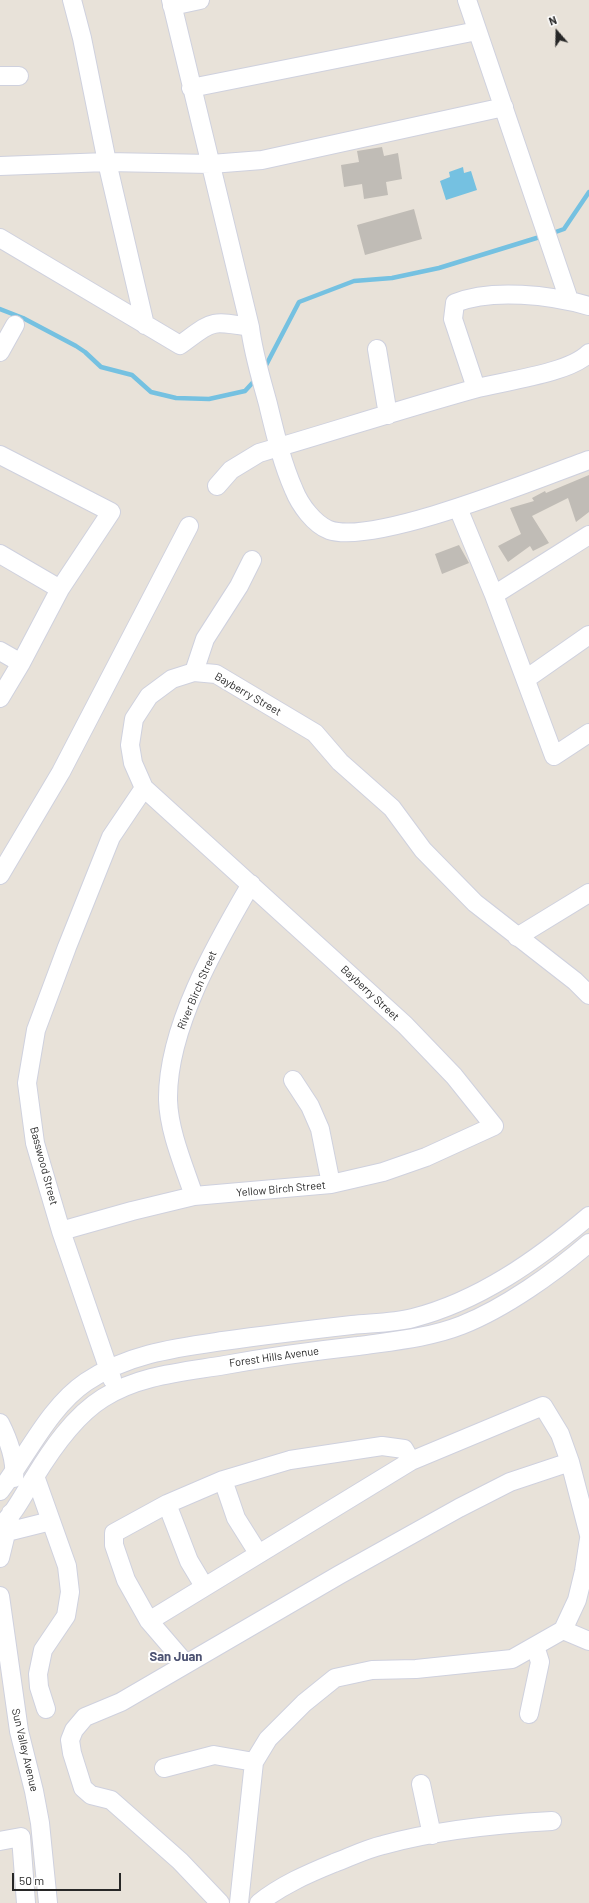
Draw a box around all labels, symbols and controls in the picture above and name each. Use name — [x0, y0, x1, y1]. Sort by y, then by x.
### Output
north arrow — [537, 12, 577, 52]
text: N — [547, 13, 558, 28]
street label: Bayberry Street — [212, 670, 284, 718]
street label: River Birch Street — [174, 949, 220, 1031]
street label: Bayberry Street — [338, 963, 402, 1023]
street label: Basswood Street — [27, 1125, 61, 1207]
street label: Yellow Birch Street — [236, 1179, 326, 1199]
street label: Forest Hills Avenue — [228, 1344, 320, 1370]
district label: San Juan — [150, 1649, 202, 1665]
street label: Sun Valley Avenue — [9, 1707, 41, 1793]
scale bar — [14, 1865, 123, 1891]
text: 50 m — [19, 1873, 44, 1887]

